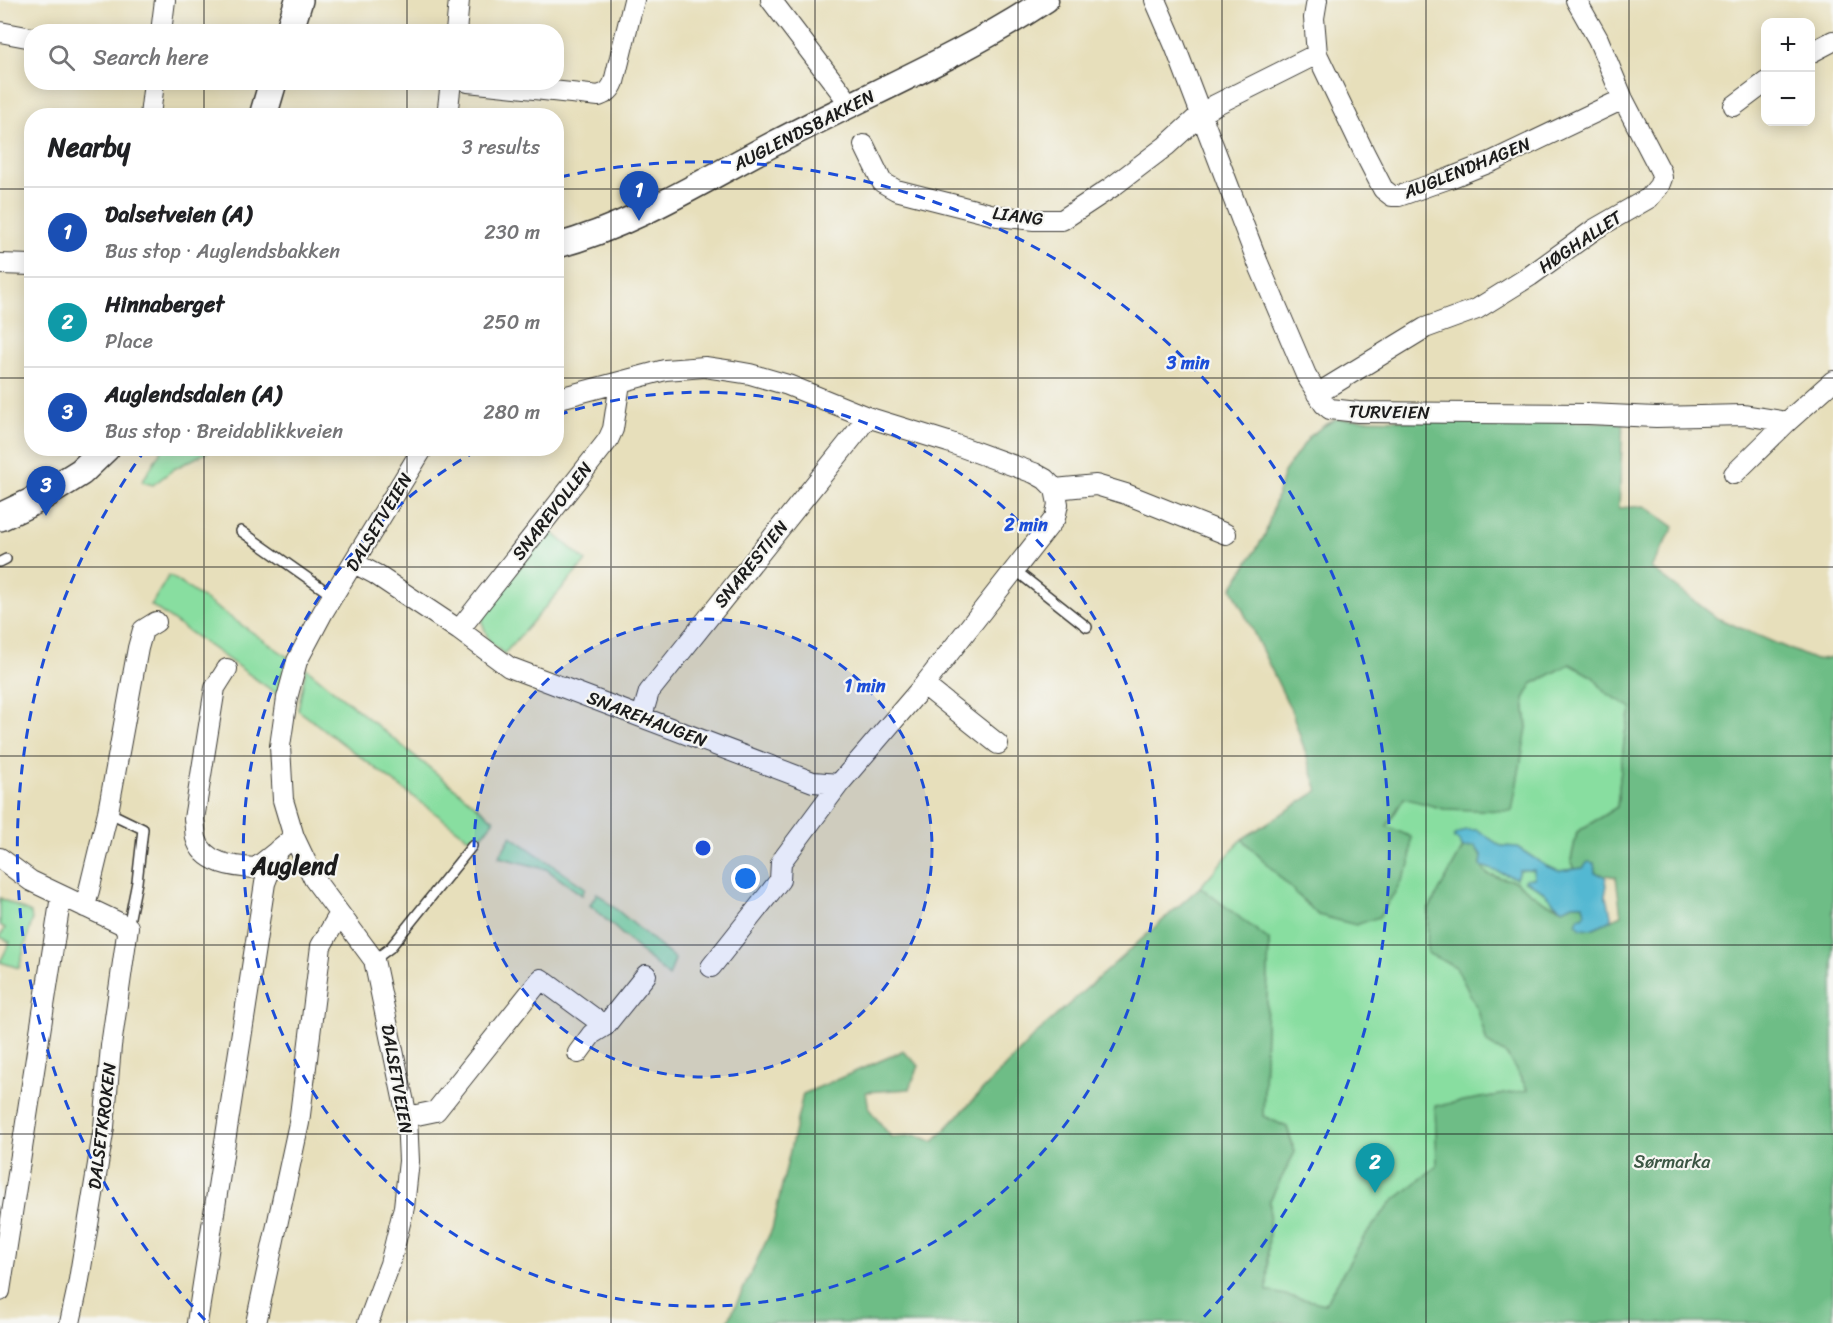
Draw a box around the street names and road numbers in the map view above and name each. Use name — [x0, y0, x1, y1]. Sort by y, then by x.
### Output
street label: AUGLENDSBAKKEN — [726, 80, 881, 180]
street label: AUGLENDHAGEN — [1398, 128, 1536, 208]
street label: LIANG — [991, 197, 1045, 235]
street label: HØGHALLET — [1531, 201, 1630, 282]
street label: TURVEIEN — [1348, 395, 1431, 429]
street label: SNAREVOLLEN — [503, 454, 601, 567]
street label: DALSETVEIEN — [337, 466, 421, 578]
street label: SNARESTIEN — [705, 513, 797, 615]
street label: SNAREHAUGEN — [582, 681, 712, 757]
street label: DALSETVEIEN — [372, 1022, 422, 1137]
street label: DALSETKROKEN — [78, 1060, 126, 1191]

